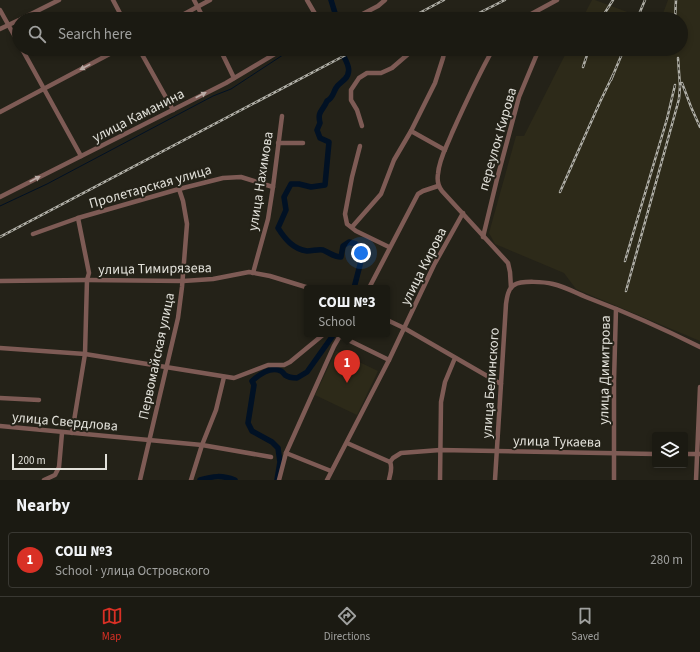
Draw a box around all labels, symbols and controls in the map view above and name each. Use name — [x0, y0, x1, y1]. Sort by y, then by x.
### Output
search box — [12, 12, 688, 56]
icon: search — [26, 23, 48, 45]
text: Search here — [58, 24, 132, 45]
one-way arrow — [79, 64, 90, 70]
street label: улица Каманина — [89, 84, 188, 148]
street label: переулок Кирова — [474, 85, 522, 193]
one-way arrow — [195, 92, 206, 99]
street label: улица Нахимова — [243, 130, 279, 232]
street label: Пролетарская улица — [87, 160, 214, 214]
one-way arrow — [29, 176, 40, 183]
street label: улица Кирова — [396, 224, 452, 309]
your location — [351, 243, 371, 263]
street label: улица Тимирязева — [98, 258, 212, 280]
popup — [304, 285, 390, 337]
street label: Первомайская улица — [134, 291, 180, 421]
text: СОШ №3 — [318, 292, 376, 313]
text: School — [318, 313, 356, 331]
street label: улица Димитрова — [594, 315, 616, 425]
street label: улица Белинского — [477, 327, 505, 439]
pin: 1 — [334, 350, 360, 383]
street label: улица Свердлова — [11, 407, 119, 437]
street label: улица Тукаева — [513, 431, 601, 453]
map controls — [652, 432, 688, 468]
button: layers — [652, 432, 688, 468]
scale bar — [12, 452, 107, 471]
text: 200 m — [18, 453, 46, 468]
text: Nearby — [16, 494, 70, 518]
text: СОШ №3 — [55, 541, 113, 562]
text: 1 — [27, 551, 33, 569]
text: 280 m — [650, 551, 683, 569]
text: School · улица Островского — [55, 562, 210, 580]
tab: Map — [101, 605, 123, 644]
tab: Directions — [324, 605, 370, 644]
tab: Saved — [571, 605, 599, 644]

